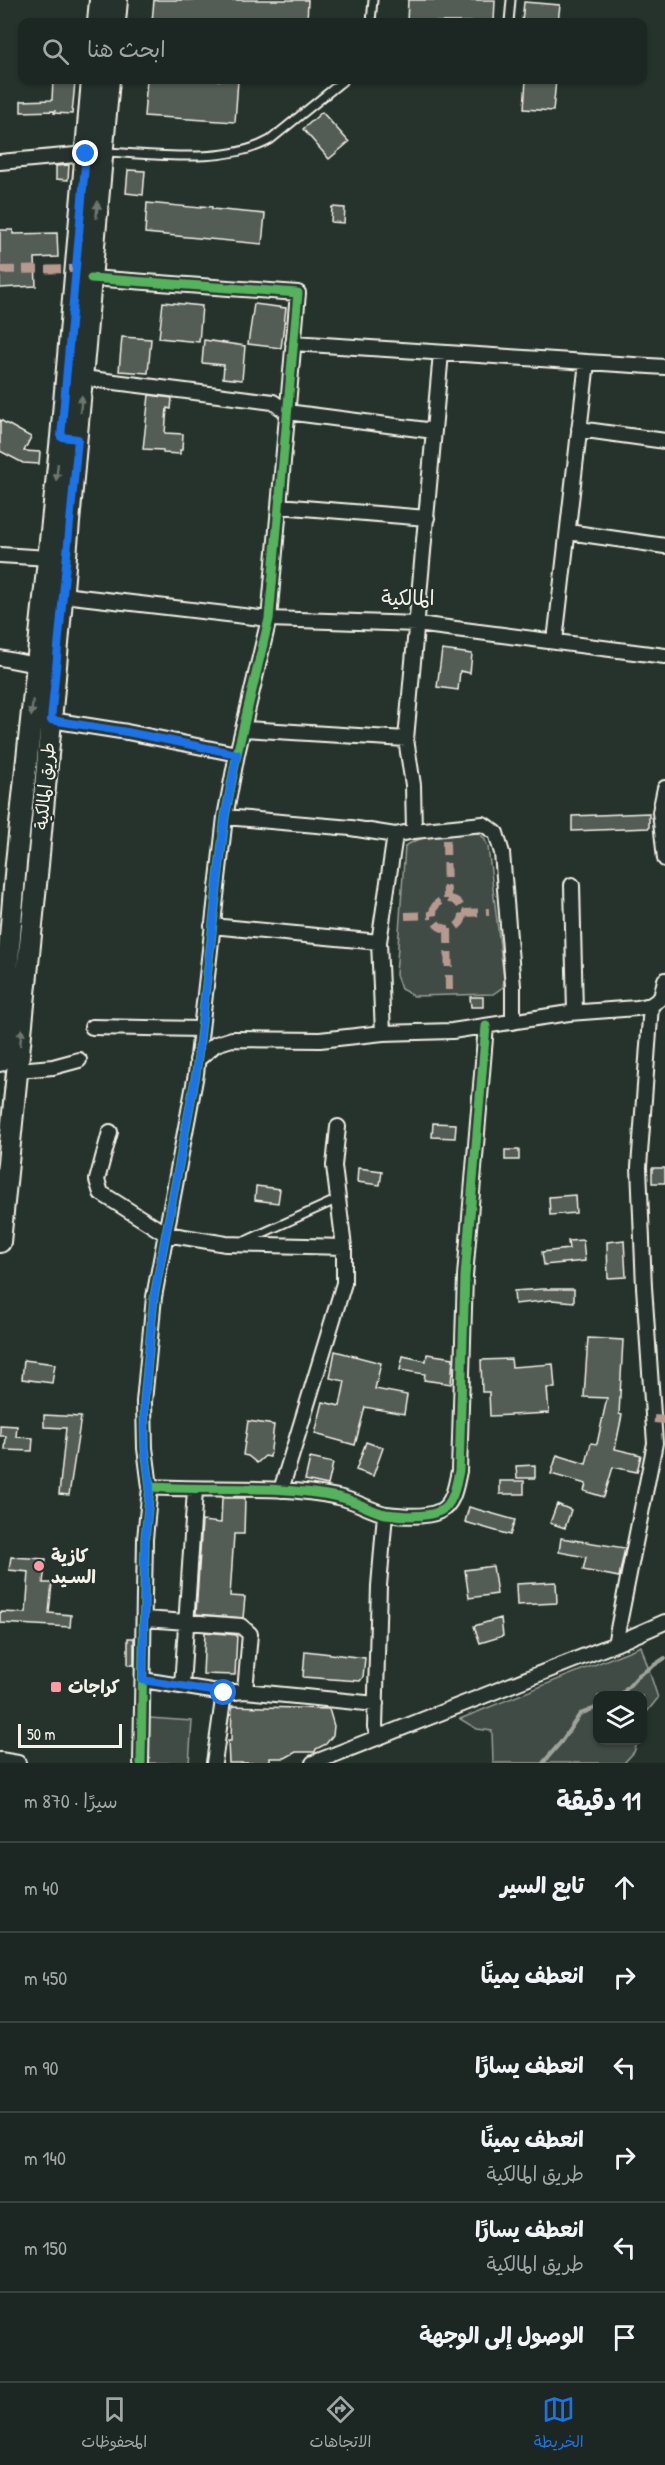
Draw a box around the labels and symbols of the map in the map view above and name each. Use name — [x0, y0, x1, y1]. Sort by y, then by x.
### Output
route end — [72, 140, 98, 166]
one-way arrow — [92, 200, 102, 219]
one-way arrow — [76, 395, 85, 414]
one-way arrow — [52, 463, 62, 482]
district label: المالكية — [381, 583, 435, 612]
one-way arrow — [27, 699, 37, 718]
street label: طريق المالكية — [28, 741, 61, 831]
one-way arrow — [16, 1028, 26, 1047]
place label: كازية السـيد — [51, 1543, 96, 1589]
marker: كازية السـيد — [32, 1559, 46, 1573]
place label: كراجات — [68, 1674, 120, 1699]
route start — [210, 1679, 236, 1705]
marker: كراجات — [49, 1680, 63, 1694]
scale bar — [18, 1721, 122, 1748]

